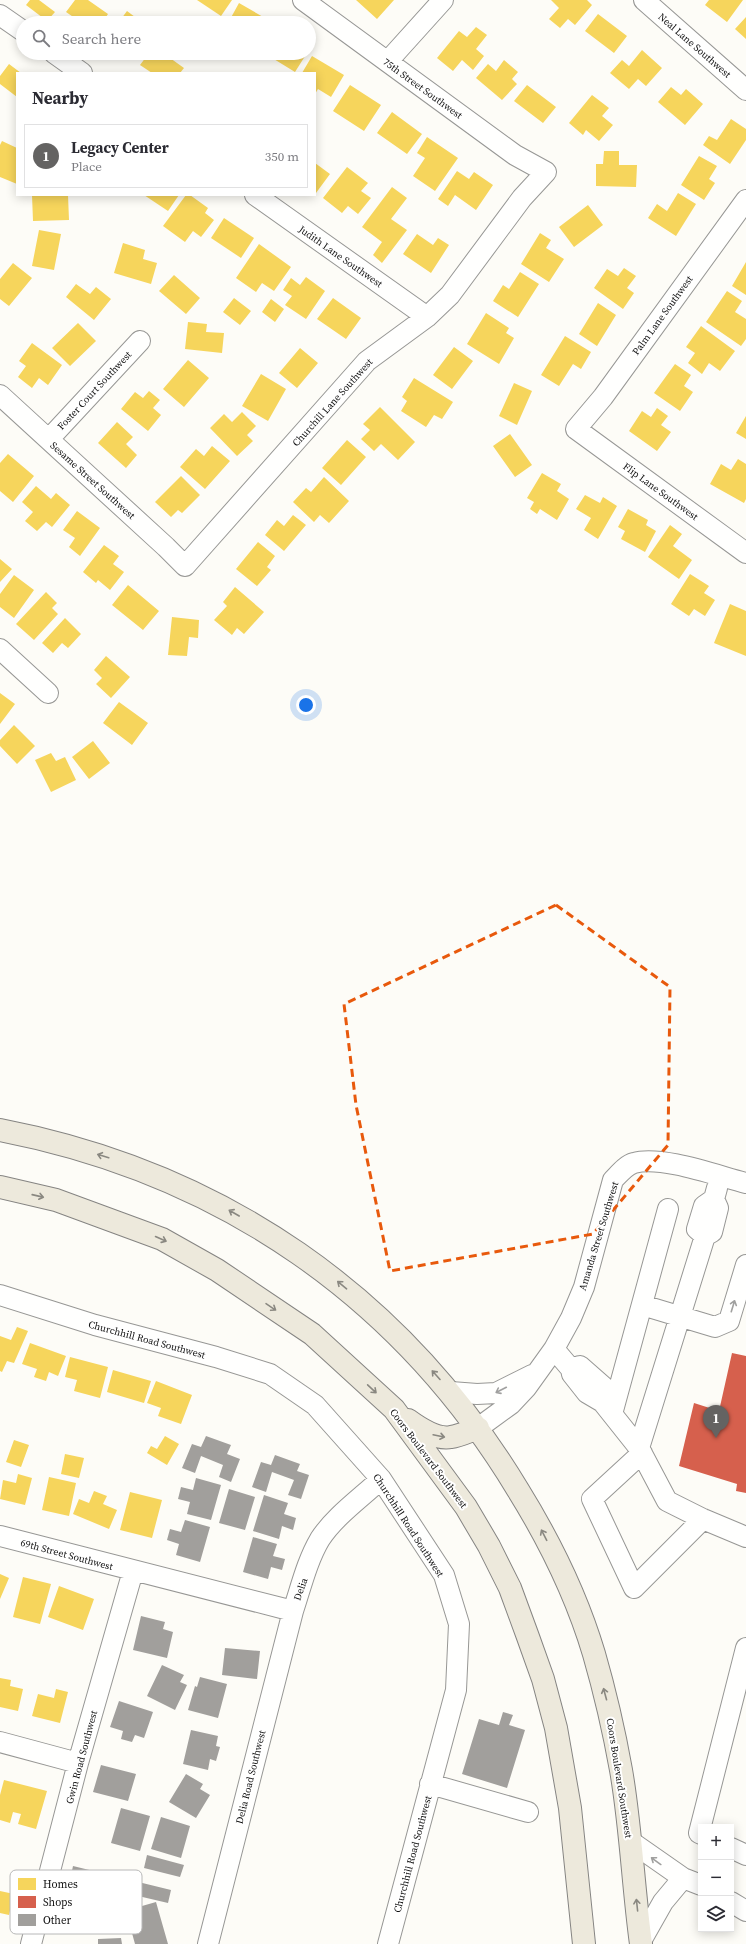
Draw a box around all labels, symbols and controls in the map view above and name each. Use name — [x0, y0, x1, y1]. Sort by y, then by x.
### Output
street label: Neal Lane Southwest — [655, 10, 734, 81]
search box — [16, 16, 316, 60]
icon: search — [30, 27, 52, 49]
text: Search here — [62, 28, 141, 49]
street label: 75th Street Southwest — [380, 55, 466, 122]
text: Nearby — [32, 86, 88, 110]
text: Legacy Center — [71, 137, 169, 158]
text: 1 — [42, 148, 50, 165]
text: 350 m — [265, 148, 299, 165]
text: Place — [71, 158, 102, 175]
street label: Judith Lane Southwest — [295, 222, 386, 291]
street label: Palm Lane Southwest — [629, 272, 696, 358]
street label: Foster Court Southwest — [54, 348, 135, 432]
street label: Churchill Lane Southwest — [289, 355, 376, 449]
street label: Sesame Street Southwest — [48, 439, 138, 522]
street label: Flip Lane Southwest — [621, 460, 701, 523]
your location — [296, 695, 316, 715]
one-way arrow — [96, 1152, 109, 1159]
street label: Amanda Street Southwest — [576, 1179, 621, 1292]
one-way arrow — [31, 1193, 44, 1200]
one-way arrow — [229, 1209, 241, 1217]
one-way arrow — [154, 1236, 166, 1243]
one-way arrow — [337, 1281, 348, 1290]
one-way arrow — [730, 1300, 737, 1313]
one-way arrow — [265, 1303, 277, 1311]
street label: Churchhill Road Southwest — [87, 1318, 208, 1362]
one-way arrow — [432, 1371, 441, 1381]
one-way arrow — [366, 1384, 377, 1393]
one-way arrow — [495, 1387, 507, 1394]
pin: 1 — [703, 1405, 729, 1438]
street label: Coors Boulevard Southwest — [387, 1406, 471, 1511]
one-way arrow — [432, 1432, 445, 1440]
street label: Churchhill Road Southwest — [370, 1471, 447, 1580]
one-way arrow — [540, 1529, 547, 1541]
street label: 69th Street Southwest — [19, 1536, 115, 1573]
street label: Delia — [291, 1575, 311, 1602]
one-way arrow — [600, 1688, 608, 1701]
street label: Gwin Road Southwest — [63, 1708, 100, 1805]
street label: Coors Boulevard Southwest — [604, 1717, 636, 1840]
street label: Delia Road Southwest — [233, 1728, 269, 1825]
street label: Churchhill Road Southwest — [391, 1793, 435, 1914]
map controls — [698, 1824, 734, 1932]
button: + — [698, 1824, 734, 1860]
one-way arrow — [651, 1856, 662, 1865]
button: − — [698, 1860, 734, 1896]
legend — [10, 1870, 142, 1934]
text: Homes — [43, 1877, 78, 1892]
text: Shops — [43, 1895, 72, 1910]
button: layers — [698, 1896, 734, 1932]
one-way arrow — [633, 1899, 640, 1912]
text: Other — [43, 1913, 72, 1928]

